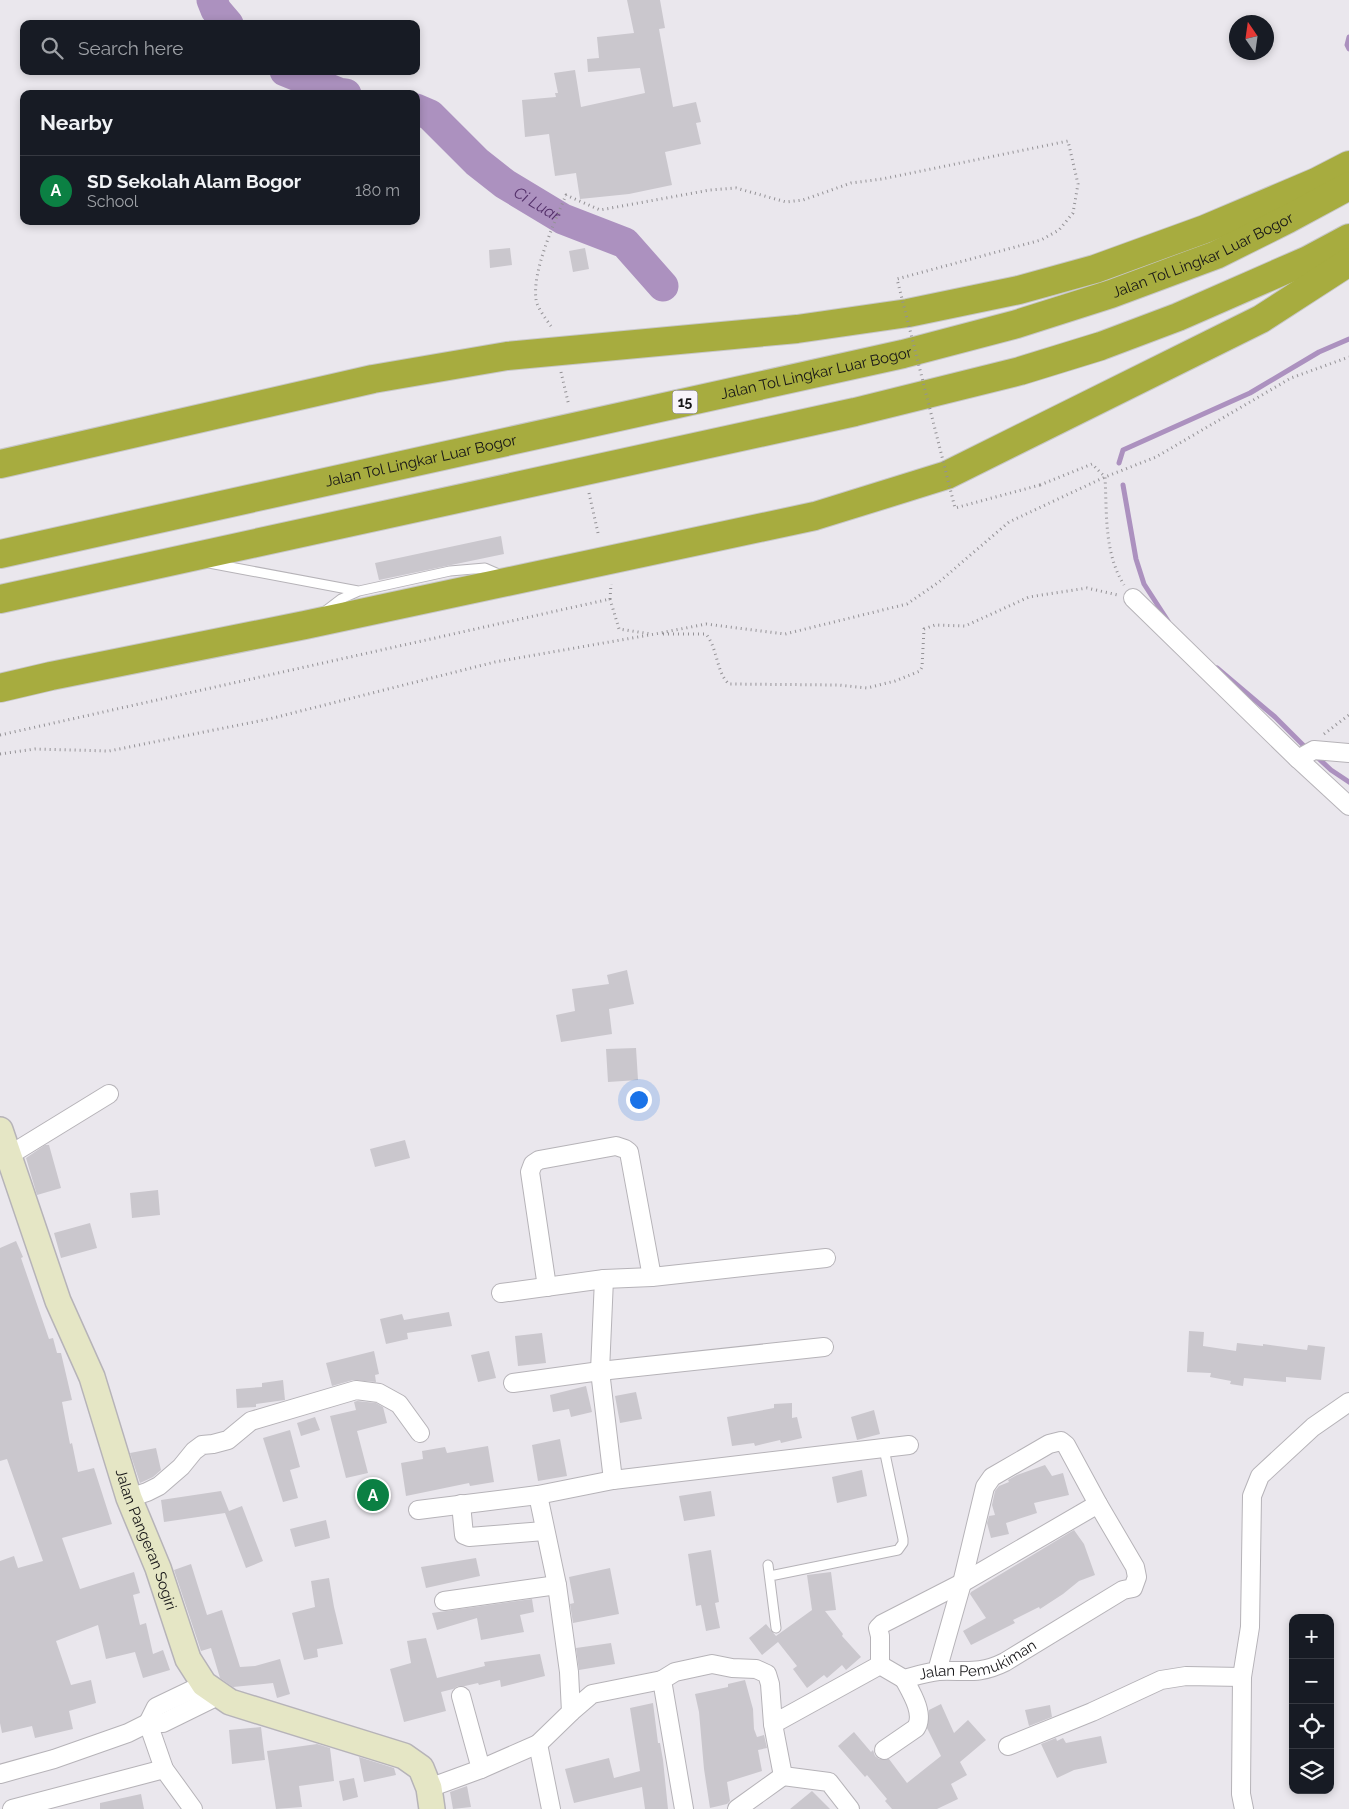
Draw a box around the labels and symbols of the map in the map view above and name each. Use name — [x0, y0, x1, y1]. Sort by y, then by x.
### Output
north arrow — [1229, 15, 1274, 60]
water label: Ci Luar — [510, 183, 564, 225]
street label: Jalan Tol Lingkar Luar Bogor — [1110, 208, 1297, 302]
street label: Jalan Tol Lingkar Luar Bogor — [719, 343, 915, 403]
road number: 15 — [672, 391, 698, 414]
street label: Jalan Tol Lingkar Luar Bogor — [323, 431, 519, 491]
your location — [626, 1087, 652, 1113]
street label: Jalan Pangeran Sogiri — [112, 1467, 180, 1612]
pin: A — [357, 1476, 389, 1514]
street label: Jalan Pemukiman — [917, 1636, 1040, 1684]

